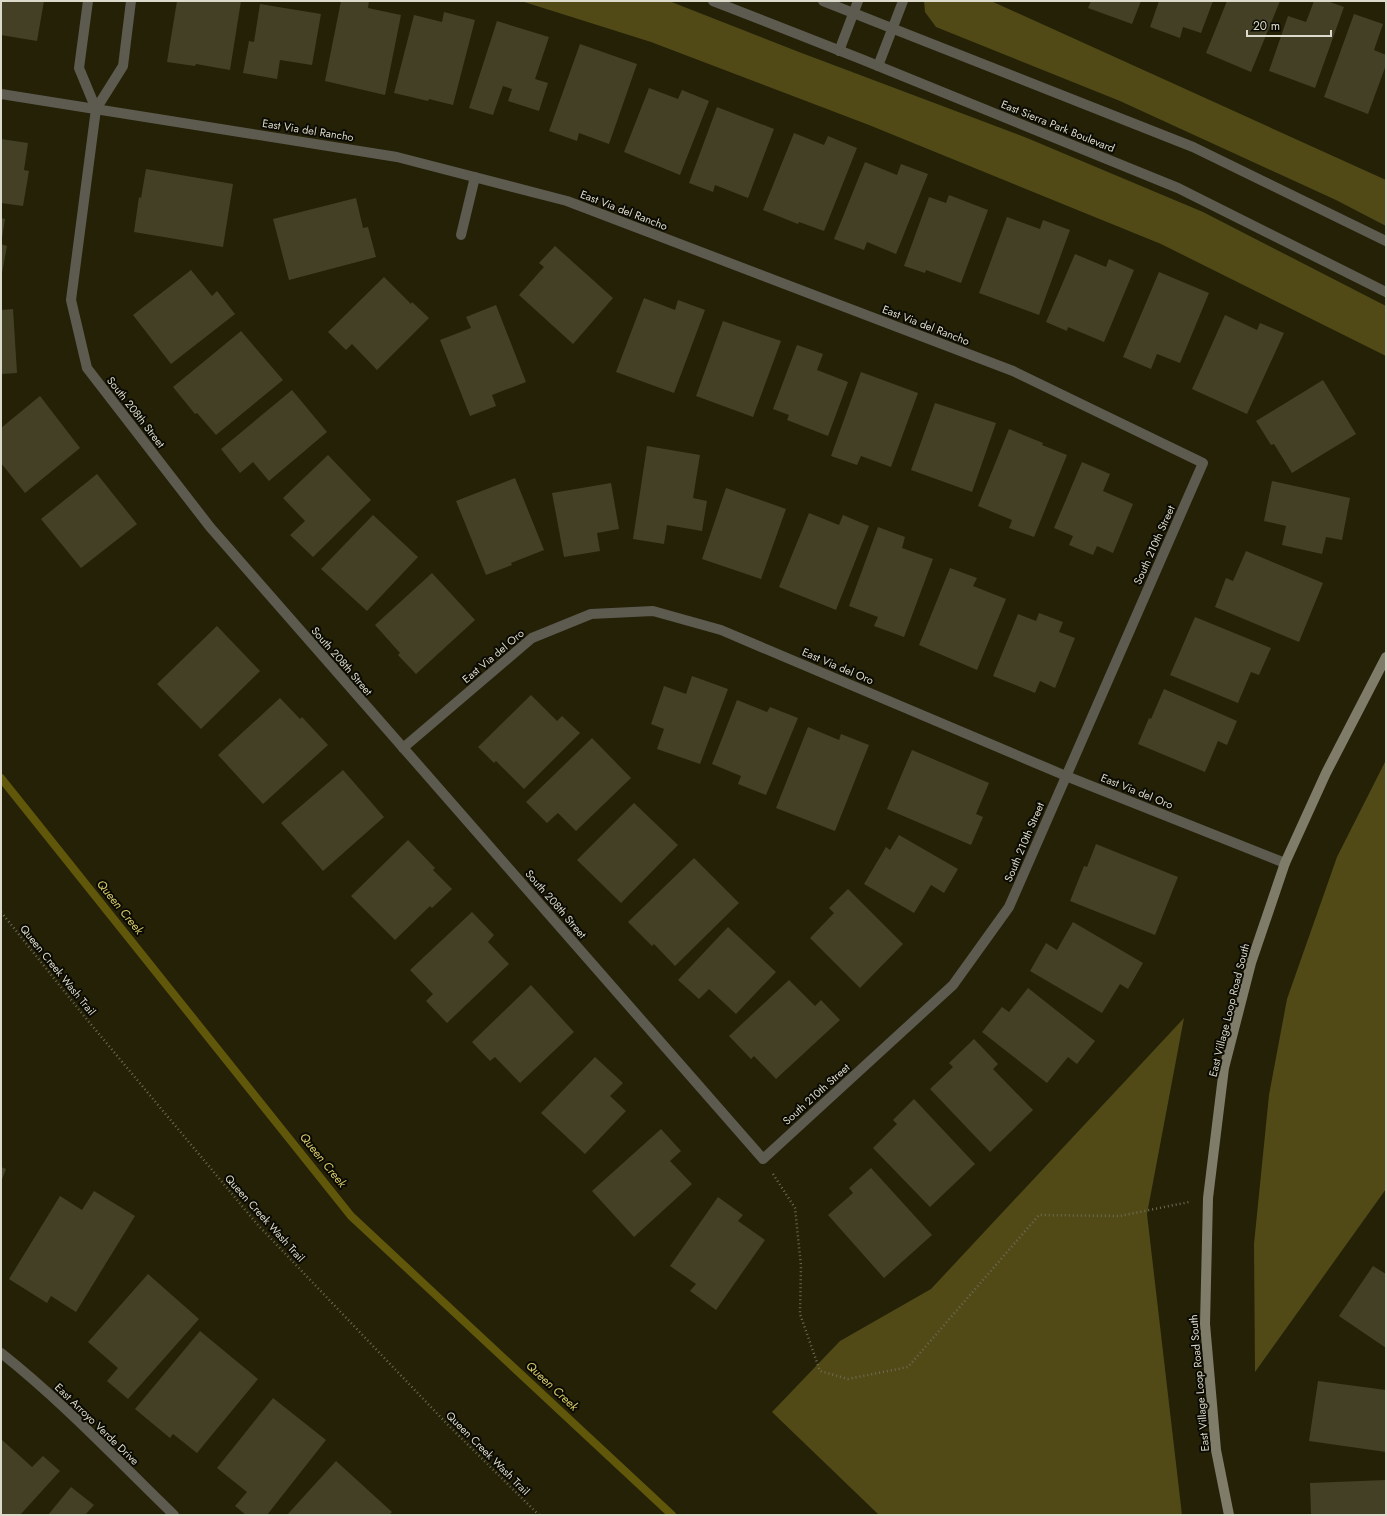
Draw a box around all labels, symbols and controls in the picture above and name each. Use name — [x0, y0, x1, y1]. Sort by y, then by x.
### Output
scale bar — [1247, 12, 1331, 38]
text: 20 m — [1253, 17, 1280, 35]
street label: East Sierra Park Boulevard — [999, 96, 1117, 156]
street label: East Via del Rancho — [261, 115, 355, 145]
street label: East Via del Rancho — [578, 186, 670, 234]
street label: East Via del Rancho — [880, 301, 972, 349]
street label: South 208th Street — [103, 373, 169, 451]
street label: South 210th Street — [1129, 502, 1179, 587]
street label: South 208th Street — [308, 623, 377, 699]
street label: East Via del Oro — [459, 625, 527, 687]
street label: East Via del Oro — [800, 644, 876, 688]
street label: East Via del Oro — [1099, 769, 1175, 813]
street label: South 210th Street — [1000, 799, 1048, 884]
street label: South 208th Street — [522, 866, 591, 942]
water label: Queen Creek — [92, 876, 148, 939]
street label: Queen Creek Wash Trail — [16, 921, 100, 1019]
street label: East Village Loop Road South — [1205, 942, 1253, 1078]
street label: South 210th Street — [779, 1059, 853, 1128]
water label: Queen Creek — [295, 1129, 351, 1192]
street label: Queen Creek Wash Trail — [221, 1171, 309, 1265]
street label: East Village Loop Road South — [1185, 1314, 1213, 1452]
water label: Queen Creek — [522, 1357, 583, 1416]
street label: East Arroyo Verde Drive — [51, 1379, 143, 1469]
street label: Queen Creek Wash Trail — [442, 1407, 534, 1499]

